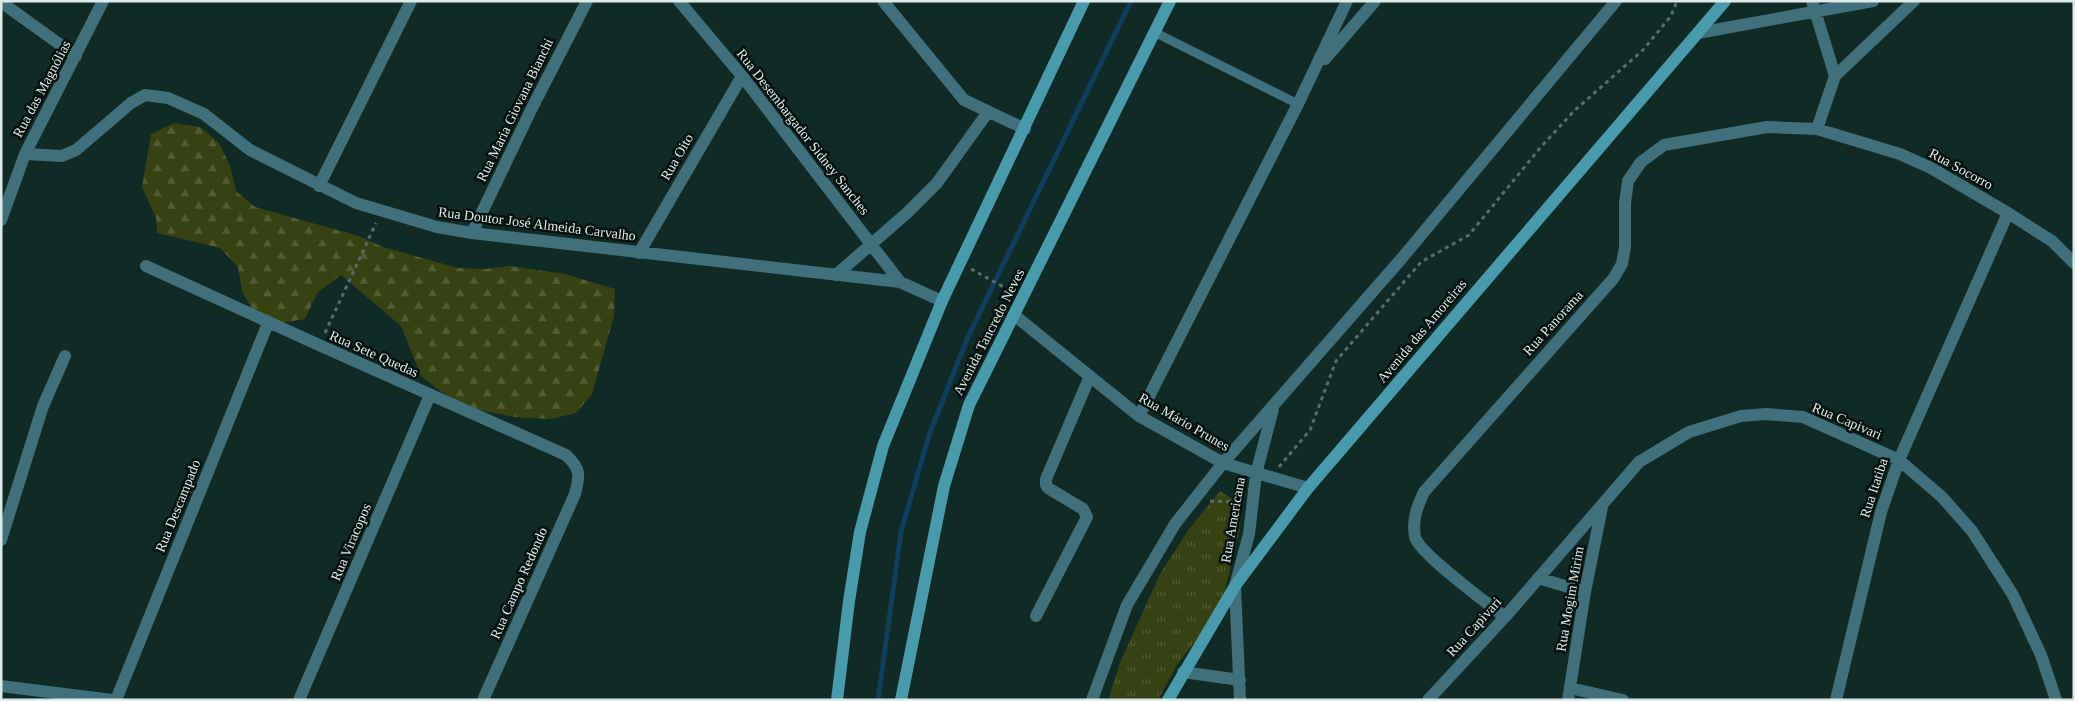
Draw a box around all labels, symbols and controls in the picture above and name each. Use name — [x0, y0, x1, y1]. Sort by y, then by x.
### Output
street label: Rua Maria Giovana Bianchi — [474, 36, 556, 184]
street label: Rua das Magnólias — [10, 38, 74, 140]
street label: Rua Desembargador Sidney Sanches — [734, 46, 872, 218]
street label: Rua Oito — [658, 131, 696, 183]
street label: Rua Socorro — [1927, 145, 1995, 193]
street label: Rua Doutor José Almeida Carvalho — [437, 204, 637, 244]
street label: Avenida Tancredo Neves — [951, 266, 1027, 398]
street label: Avenida das Amoreiras — [1374, 276, 1470, 386]
street label: Rua Panorama — [1520, 287, 1587, 358]
street label: Rua Sete Quedas — [327, 328, 421, 380]
street label: Rua Mário Prunes — [1136, 390, 1232, 454]
street label: Rua Capivari — [1810, 400, 1884, 442]
street label: Rua Itatiba — [1857, 456, 1891, 520]
street label: Rua Descampado — [153, 458, 203, 554]
street label: Rua Americana — [1218, 475, 1248, 564]
street label: Rua Viracopos — [328, 501, 374, 583]
street label: Rua Campo Redondo — [488, 525, 550, 641]
street label: Rua Mogim Mirim — [1553, 545, 1587, 653]
street label: Rua Capivari — [1444, 594, 1504, 660]

